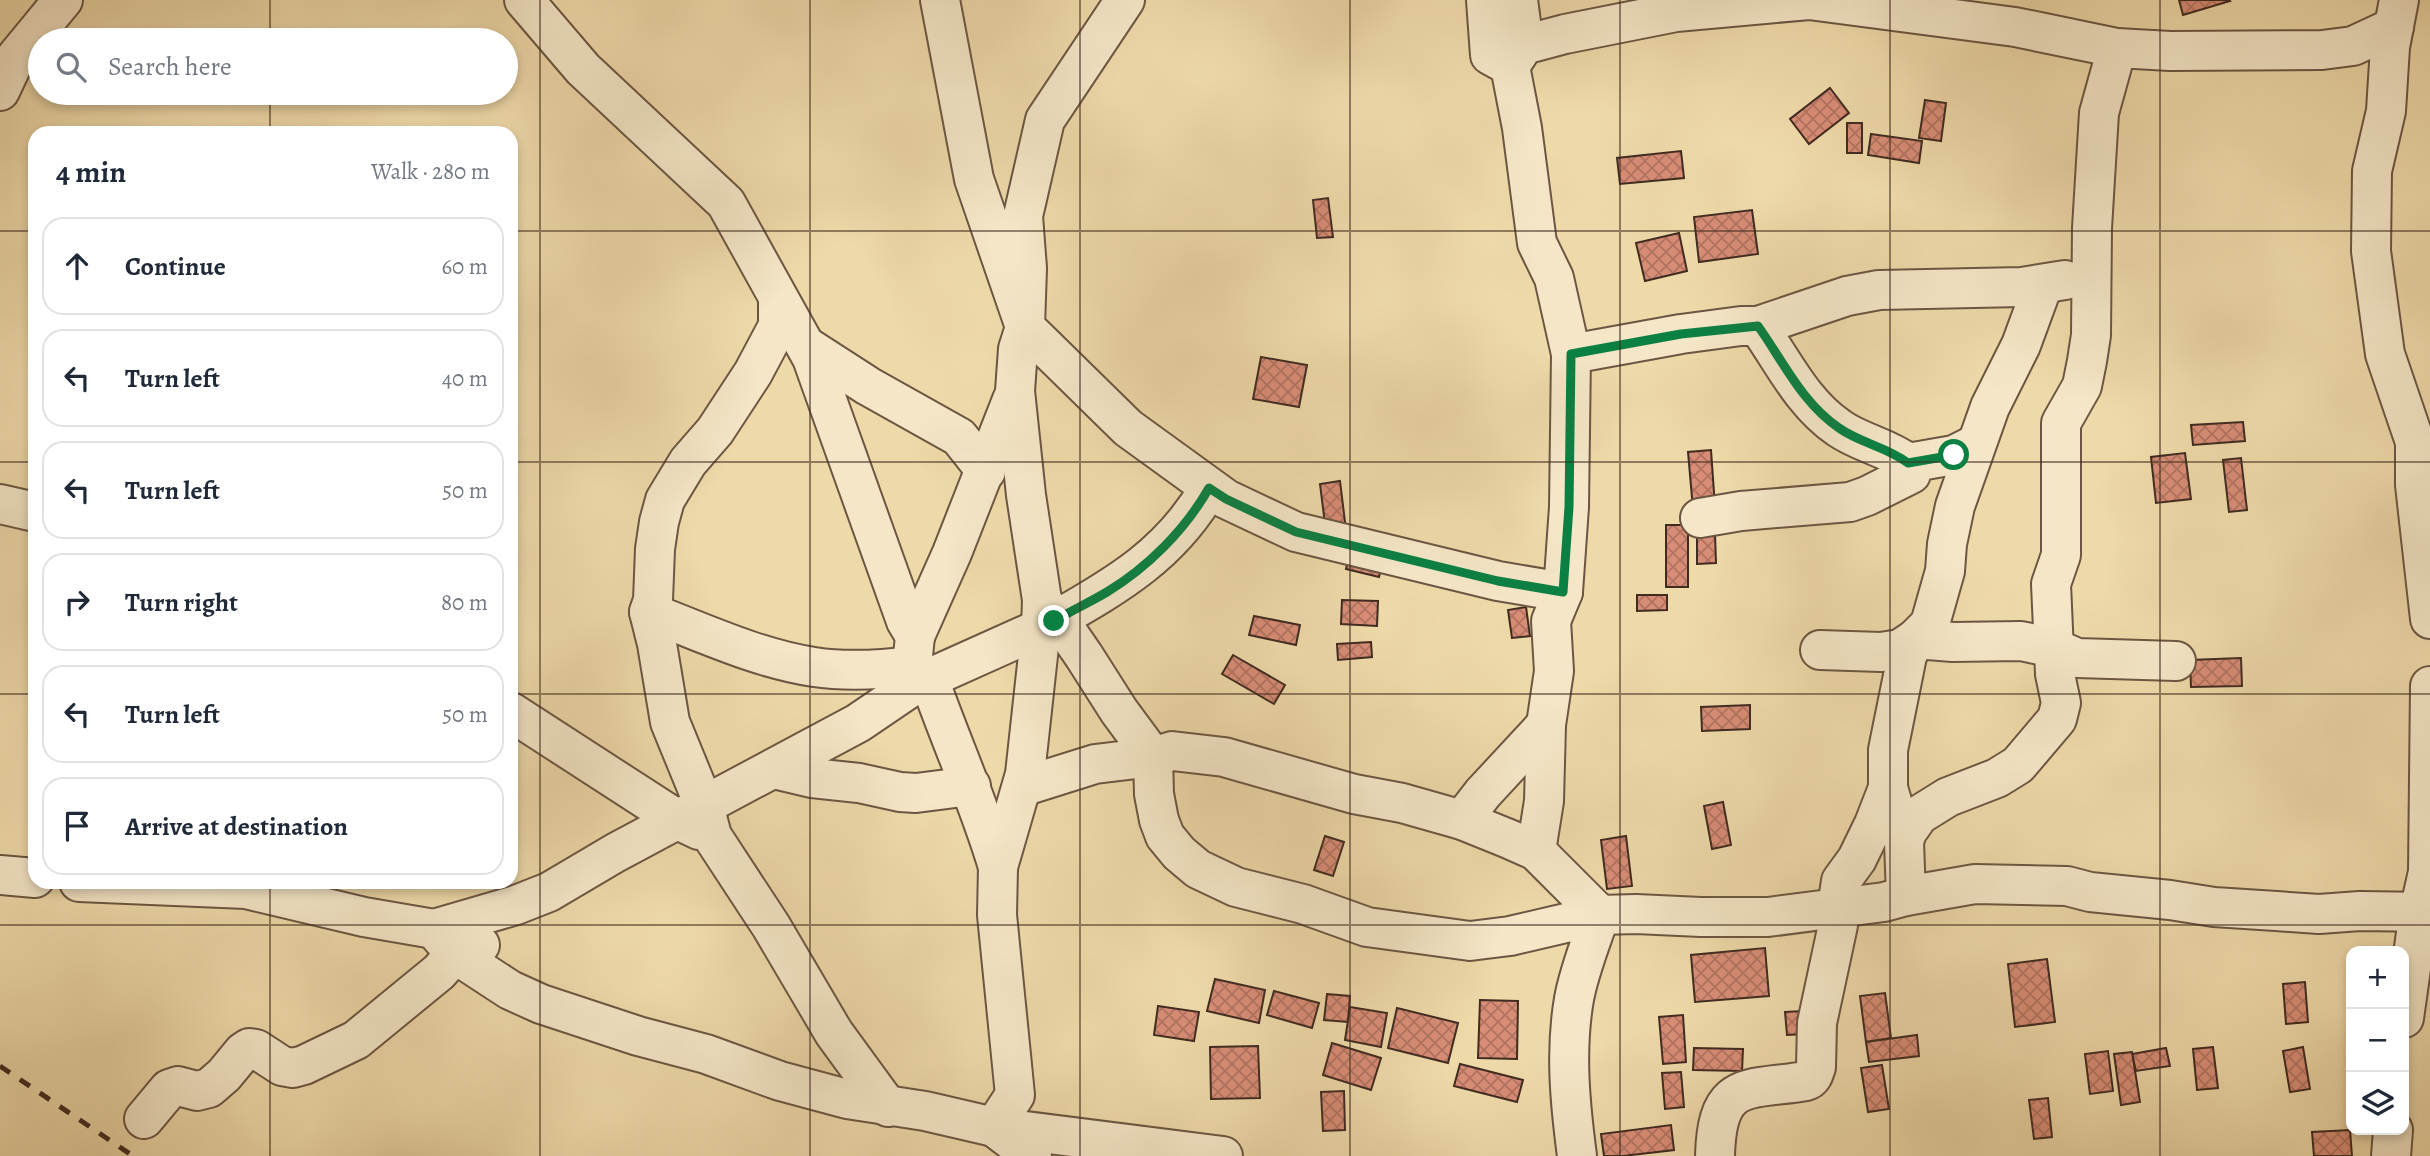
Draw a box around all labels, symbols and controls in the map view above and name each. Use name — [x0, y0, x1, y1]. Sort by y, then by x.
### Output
search box — [28, 28, 518, 105]
icon: search — [52, 48, 90, 86]
text: Search here — [108, 49, 232, 84]
text: 4 min — [56, 152, 126, 192]
text: Walk · 280 m — [371, 156, 490, 187]
icon: ahead — [58, 247, 96, 285]
text: Continue — [125, 249, 226, 284]
text: 60 m — [441, 251, 488, 282]
icon: left — [58, 359, 96, 397]
text: Turn left — [125, 361, 220, 396]
text: 40 m — [442, 363, 488, 394]
route start — [1938, 439, 1969, 470]
icon: left — [58, 471, 96, 509]
text: Turn left — [125, 473, 220, 508]
text: 50 m — [442, 475, 488, 506]
icon: right — [58, 583, 96, 621]
text: Turn right — [125, 585, 238, 620]
text: 80 m — [441, 587, 488, 618]
route end — [1038, 605, 1069, 636]
icon: left — [58, 695, 96, 733]
text: Turn left — [125, 697, 220, 732]
text: 50 m — [442, 699, 488, 730]
icon: arrive — [58, 807, 96, 845]
text: Arrive at destination — [125, 809, 348, 844]
map controls — [2346, 946, 2409, 1135]
button: + — [2346, 946, 2409, 1009]
button: − — [2346, 1009, 2409, 1072]
button: layers — [2346, 1072, 2409, 1135]

